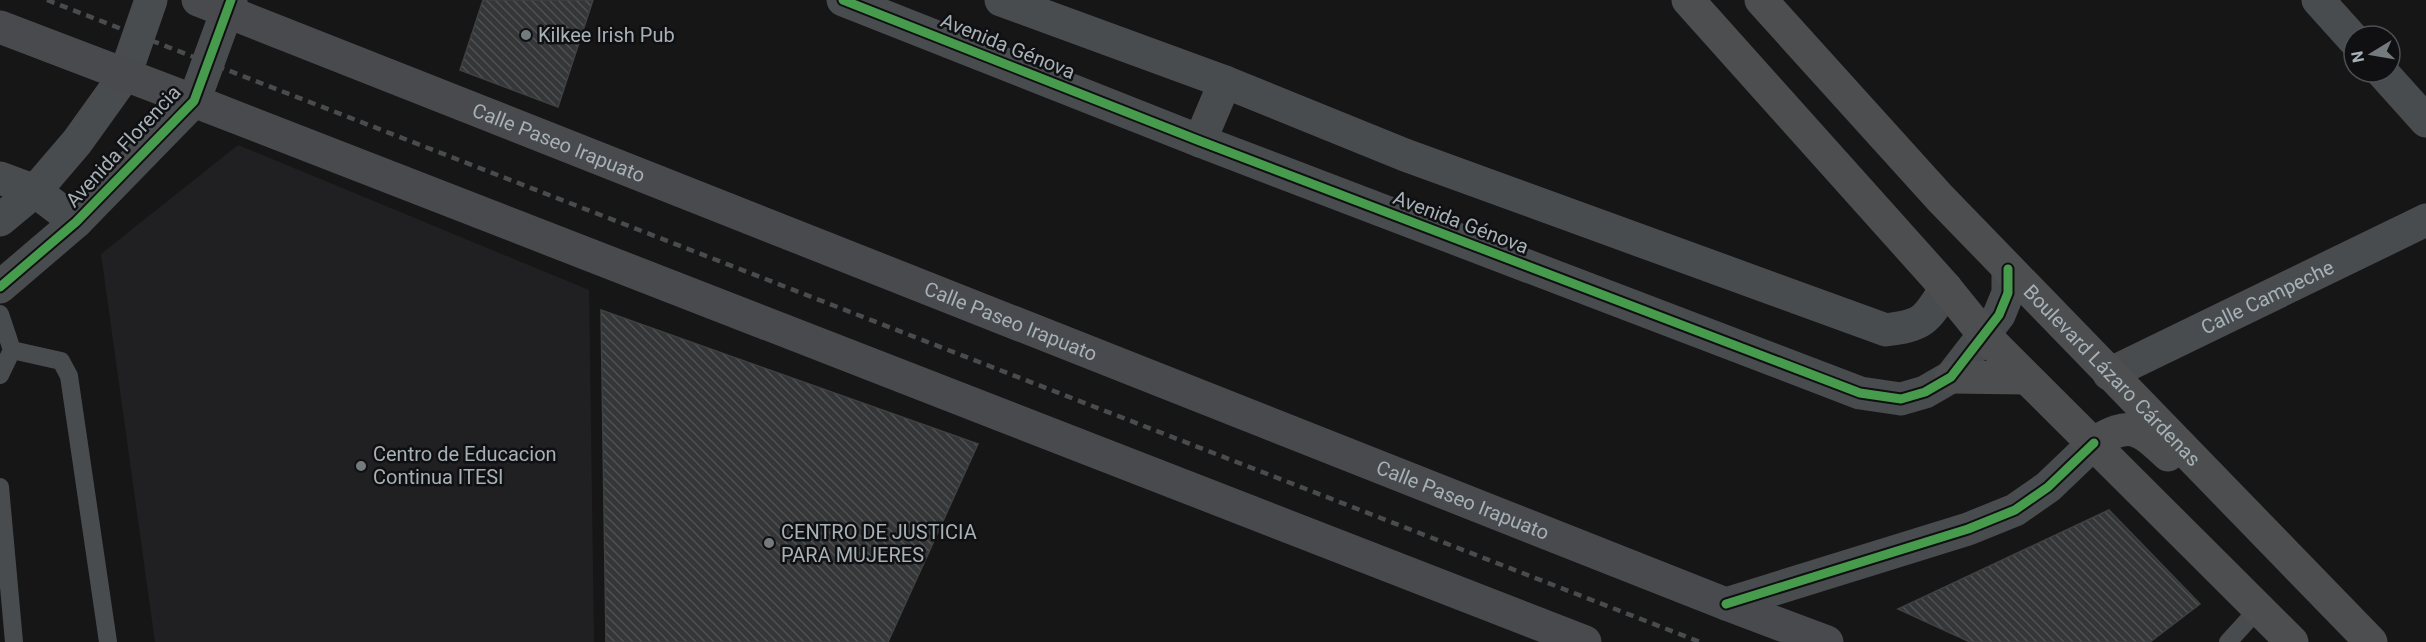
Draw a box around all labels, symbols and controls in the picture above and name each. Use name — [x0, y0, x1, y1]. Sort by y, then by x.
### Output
street label: Avenida Génova — [937, 8, 1079, 84]
place label: Kilkee Irish Pub — [538, 23, 675, 47]
north arrow — [2342, 24, 2402, 84]
marker: Kilkee Irish Pub — [519, 28, 533, 42]
text: N — [2347, 49, 2368, 64]
street label: Avenida Florencia — [61, 80, 185, 212]
street label: Calle Paseo Irapuato — [469, 98, 649, 188]
street label: Avenida Génova — [1390, 185, 1532, 259]
street label: Calle Campeche — [2197, 255, 2338, 339]
street label: Calle Paseo Irapuato — [921, 276, 1101, 366]
street label: Boulevard Lázaro Cárdenas — [2019, 280, 2206, 471]
place label: Centro de Educacion Continua ITESI — [373, 442, 557, 489]
street label: Calle Paseo Irapuato — [1373, 455, 1553, 545]
marker: Centro de Educacion Continua ITESI — [354, 459, 368, 473]
place label: CENTRO DE JUSTICIA PARA MUJERES — [781, 520, 977, 567]
marker: CENTRO DE JUSTICIA PARA MUJERES — [762, 536, 776, 550]

